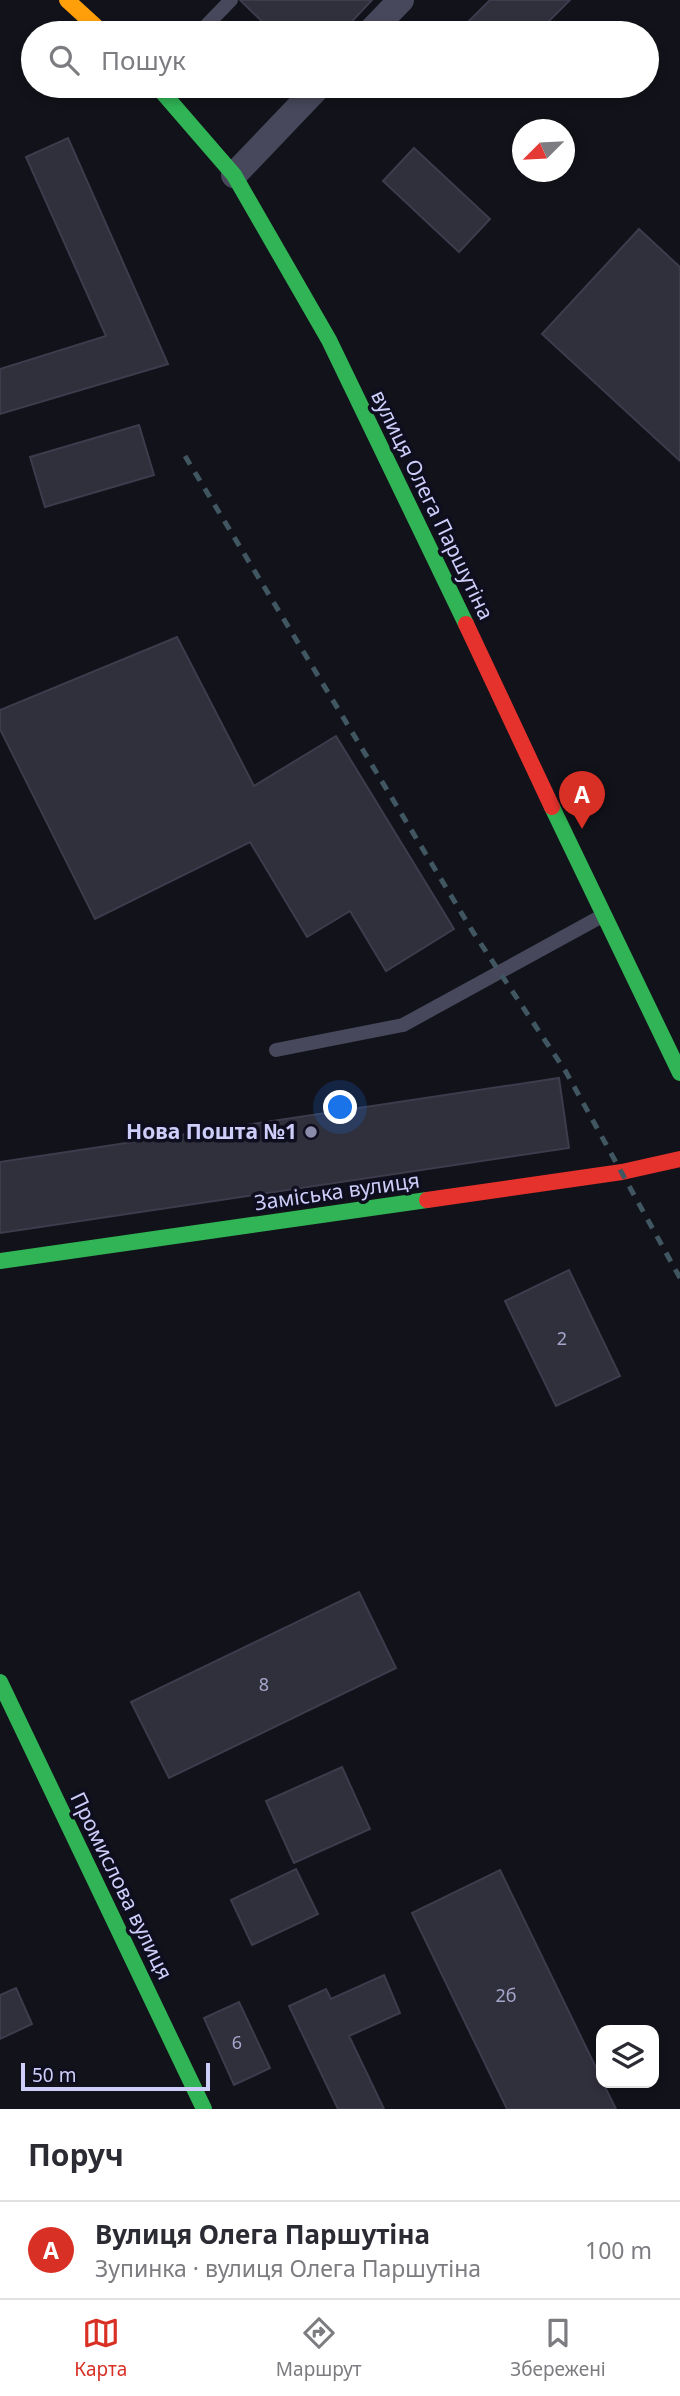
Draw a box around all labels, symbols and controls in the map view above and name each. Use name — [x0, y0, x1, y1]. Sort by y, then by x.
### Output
search box — [21, 21, 659, 98]
icon: search — [45, 41, 83, 79]
text: Пошук — [101, 42, 186, 78]
north arrow — [512, 119, 575, 182]
street label: вулиця Олега Паршутіна — [365, 385, 501, 624]
pin: A — [559, 771, 605, 829]
your location — [323, 1090, 357, 1124]
place label: Нова Пошта №1 — [126, 1117, 297, 1145]
marker: Нова Пошта №1 — [303, 1124, 319, 1140]
street label: Заміська вулиця — [252, 1166, 421, 1216]
house number: 2 — [557, 1326, 567, 1350]
house number: 8 — [259, 1672, 269, 1696]
street label: Промислова вулиця — [64, 1787, 180, 1984]
house number: 2б — [495, 1983, 517, 2007]
map controls — [596, 2025, 659, 2088]
button: layers — [596, 2025, 659, 2088]
house number: 6 — [232, 2030, 242, 2054]
scale bar — [21, 2060, 210, 2092]
text: 50 m — [32, 2062, 76, 2088]
text: Поруч — [28, 2134, 124, 2175]
text: Вулиця Олега Паршутіна — [95, 2216, 430, 2252]
text: A — [43, 2234, 59, 2266]
text: 100 m — [585, 2234, 652, 2266]
text: Зупинка · вулиця Олега Паршутіна — [95, 2252, 481, 2284]
tab: Карта — [74, 2314, 127, 2382]
tab: Маршрут — [276, 2314, 362, 2382]
tab: Збережені — [510, 2314, 606, 2382]

